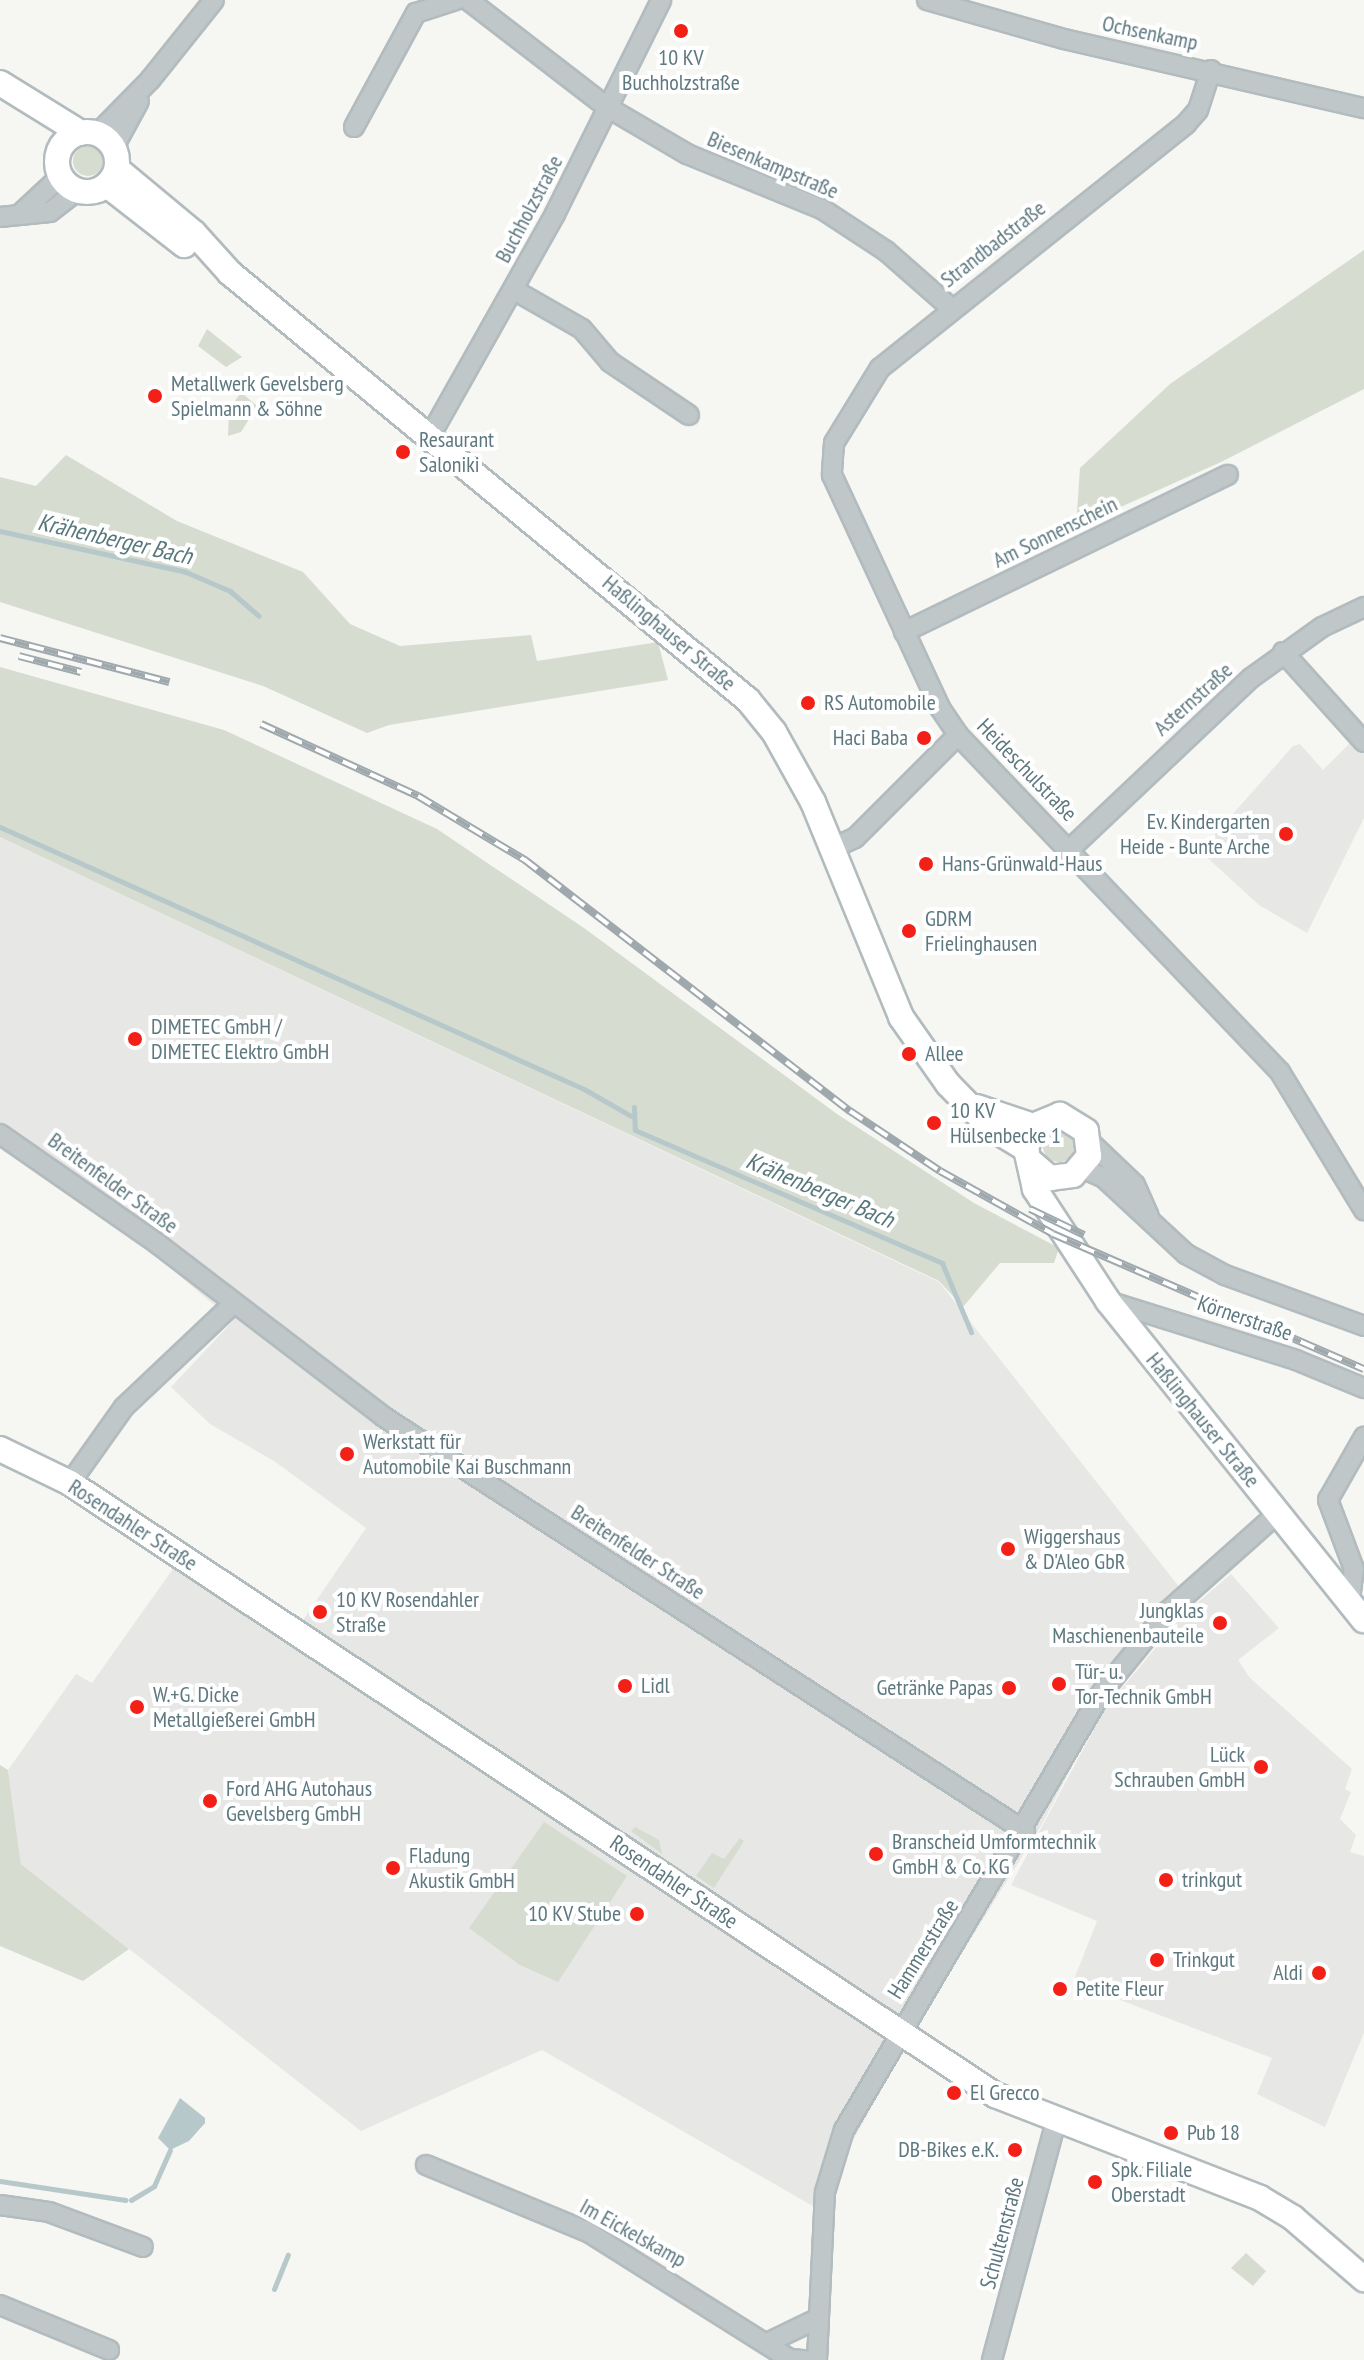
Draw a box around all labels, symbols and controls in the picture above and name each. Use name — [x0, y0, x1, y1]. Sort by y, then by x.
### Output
street label: Ochsenkamp — [1100, 10, 1200, 56]
marker: 10 KV Buchholzstraße — [672, 22, 690, 40]
place label: 10 KV Buchholzstraße — [622, 44, 740, 96]
street label: Biesenkampstraße — [704, 126, 842, 204]
street label: Buchholzstraße — [490, 151, 568, 267]
street label: Strandbadstraße — [935, 195, 1051, 293]
place label: Metallwerk Gevelsberg Spielmann & Söhne — [171, 370, 344, 422]
marker: Metallwerk Gevelsberg Spielmann & Söhne — [146, 387, 164, 405]
place label: Resaurant Saloniki — [419, 426, 494, 478]
marker: Resaurant Saloniki — [394, 443, 412, 461]
street label: Am Sonnenschein — [989, 491, 1121, 573]
water label: Krähenberger Bach — [35, 507, 195, 571]
street label: Haßlinghauser Straße — [597, 570, 741, 696]
street label: Asternstraße — [1148, 657, 1238, 741]
place label: RS Automobile — [824, 690, 936, 716]
marker: RS Automobile — [799, 694, 817, 712]
street label: Heideschulstraße — [972, 713, 1082, 827]
place label: Haci Baba — [833, 725, 908, 751]
marker: Haci Baba — [915, 729, 933, 747]
place label: Ev. Kindergarten Heide - Bunte Arche — [1118, 808, 1270, 860]
marker: Ev. Kindergarten Heide - Bunte Arche — [1277, 825, 1295, 843]
place label: Hans-Grünwald-Haus — [942, 851, 1103, 877]
marker: Hans-Grünwald-Haus — [917, 855, 935, 873]
place label: GDRM Frielinghausen — [925, 905, 1037, 956]
marker: GDRM Frielinghausen — [900, 922, 918, 940]
place label: DIMETEC GmbH / DIMETEC Elektro GmbH — [151, 1013, 330, 1064]
marker: DIMETEC GmbH / DIMETEC Elektro GmbH — [126, 1030, 144, 1048]
place label: Allee — [925, 1041, 964, 1067]
marker: Allee — [900, 1045, 918, 1063]
place label: 10 KV Hülsenbecke 1 — [950, 1097, 1061, 1148]
marker: 10 KV Hülsenbecke 1 — [925, 1114, 943, 1132]
street label: Breitenfelder Straße — [43, 1127, 183, 1239]
water label: Krähenberger Bach — [742, 1146, 898, 1234]
street label: Körnerstraße — [1194, 1289, 1296, 1347]
street label: Haßlinghauser Straße — [1141, 1347, 1265, 1493]
place label: Werkstatt für Automobile Kai Buschmann — [363, 1428, 571, 1480]
marker: Werkstatt für Automobile Kai Buschmann — [338, 1445, 356, 1463]
street label: Rosendahler Straße — [64, 1474, 202, 1576]
street label: Breitenfelder Straße — [566, 1499, 710, 1605]
place label: Wiggershaus & D'Aleo GbR — [1024, 1523, 1125, 1574]
marker: Wiggershaus & D'Aleo GbR — [999, 1540, 1017, 1558]
place label: 10 KV Rosendahler Straße — [336, 1586, 480, 1638]
place label: Jungklas Maschienenbauteile — [1052, 1597, 1204, 1648]
marker: 10 KV Rosendahler Straße — [311, 1603, 329, 1621]
marker: Jungklas Maschienenbauteile — [1211, 1614, 1229, 1632]
place label: Tür- u. Tor-Technik GmbH — [1075, 1658, 1212, 1710]
place label: Lidl — [641, 1673, 670, 1699]
place label: Getränke Papas — [877, 1675, 993, 1701]
marker: Tür- u. Tor-Technik GmbH — [1050, 1675, 1068, 1693]
marker: Lidl — [616, 1677, 634, 1695]
marker: Getränke Papas — [1000, 1679, 1018, 1697]
place label: W.+G. Dicke Metallgießerei GmbH — [153, 1681, 315, 1732]
marker: W.+G. Dicke Metallgießerei GmbH — [128, 1698, 146, 1716]
place label: Lück Schrauben GmbH — [1114, 1741, 1245, 1792]
marker: Lück Schrauben GmbH — [1252, 1758, 1270, 1776]
place label: Ford AHG Autohaus Gevelsberg GmbH — [226, 1775, 373, 1826]
marker: Ford AHG Autohaus Gevelsberg GmbH — [201, 1792, 219, 1810]
place label: Branscheid Umformtechnik GmbH & Co. KG — [892, 1828, 1096, 1880]
street label: Rosendahler Straße — [605, 1830, 743, 1934]
place label: Fladung Akustik GmbH — [409, 1842, 515, 1894]
marker: Branscheid Umformtechnik GmbH & Co. KG — [867, 1845, 885, 1863]
marker: Fladung Akustik GmbH — [384, 1859, 402, 1877]
place label: trinkgut — [1182, 1867, 1242, 1893]
marker: trinkgut — [1157, 1871, 1175, 1889]
street label: Hammerstraße — [882, 1894, 964, 2004]
place label: 10 KV Stube — [527, 1901, 621, 1927]
marker: 10 KV Stube — [628, 1905, 646, 1923]
place label: Trinkgut — [1173, 1947, 1235, 1973]
marker: Trinkgut — [1148, 1951, 1166, 1969]
place label: Aldi — [1273, 1960, 1303, 1986]
marker: Aldi — [1310, 1964, 1328, 1982]
place label: Petite Fleur — [1076, 1976, 1164, 2002]
marker: Petite Fleur — [1051, 1980, 1069, 1998]
place label: El Grecco — [970, 2080, 1039, 2106]
marker: El Grecco — [945, 2084, 963, 2102]
place label: Pub 18 — [1187, 2120, 1240, 2146]
marker: Pub 18 — [1162, 2124, 1180, 2142]
place label: DB-Bikes e.K. — [898, 2137, 999, 2163]
marker: DB-Bikes e.K. — [1006, 2141, 1024, 2159]
place label: Spk. Filiale Oberstadt — [1111, 2156, 1194, 2208]
marker: Spk. Filiale Oberstadt — [1086, 2173, 1104, 2191]
street label: Schultenstraße — [974, 2174, 1030, 2292]
street label: Im Eickelskamp — [575, 2193, 691, 2273]

